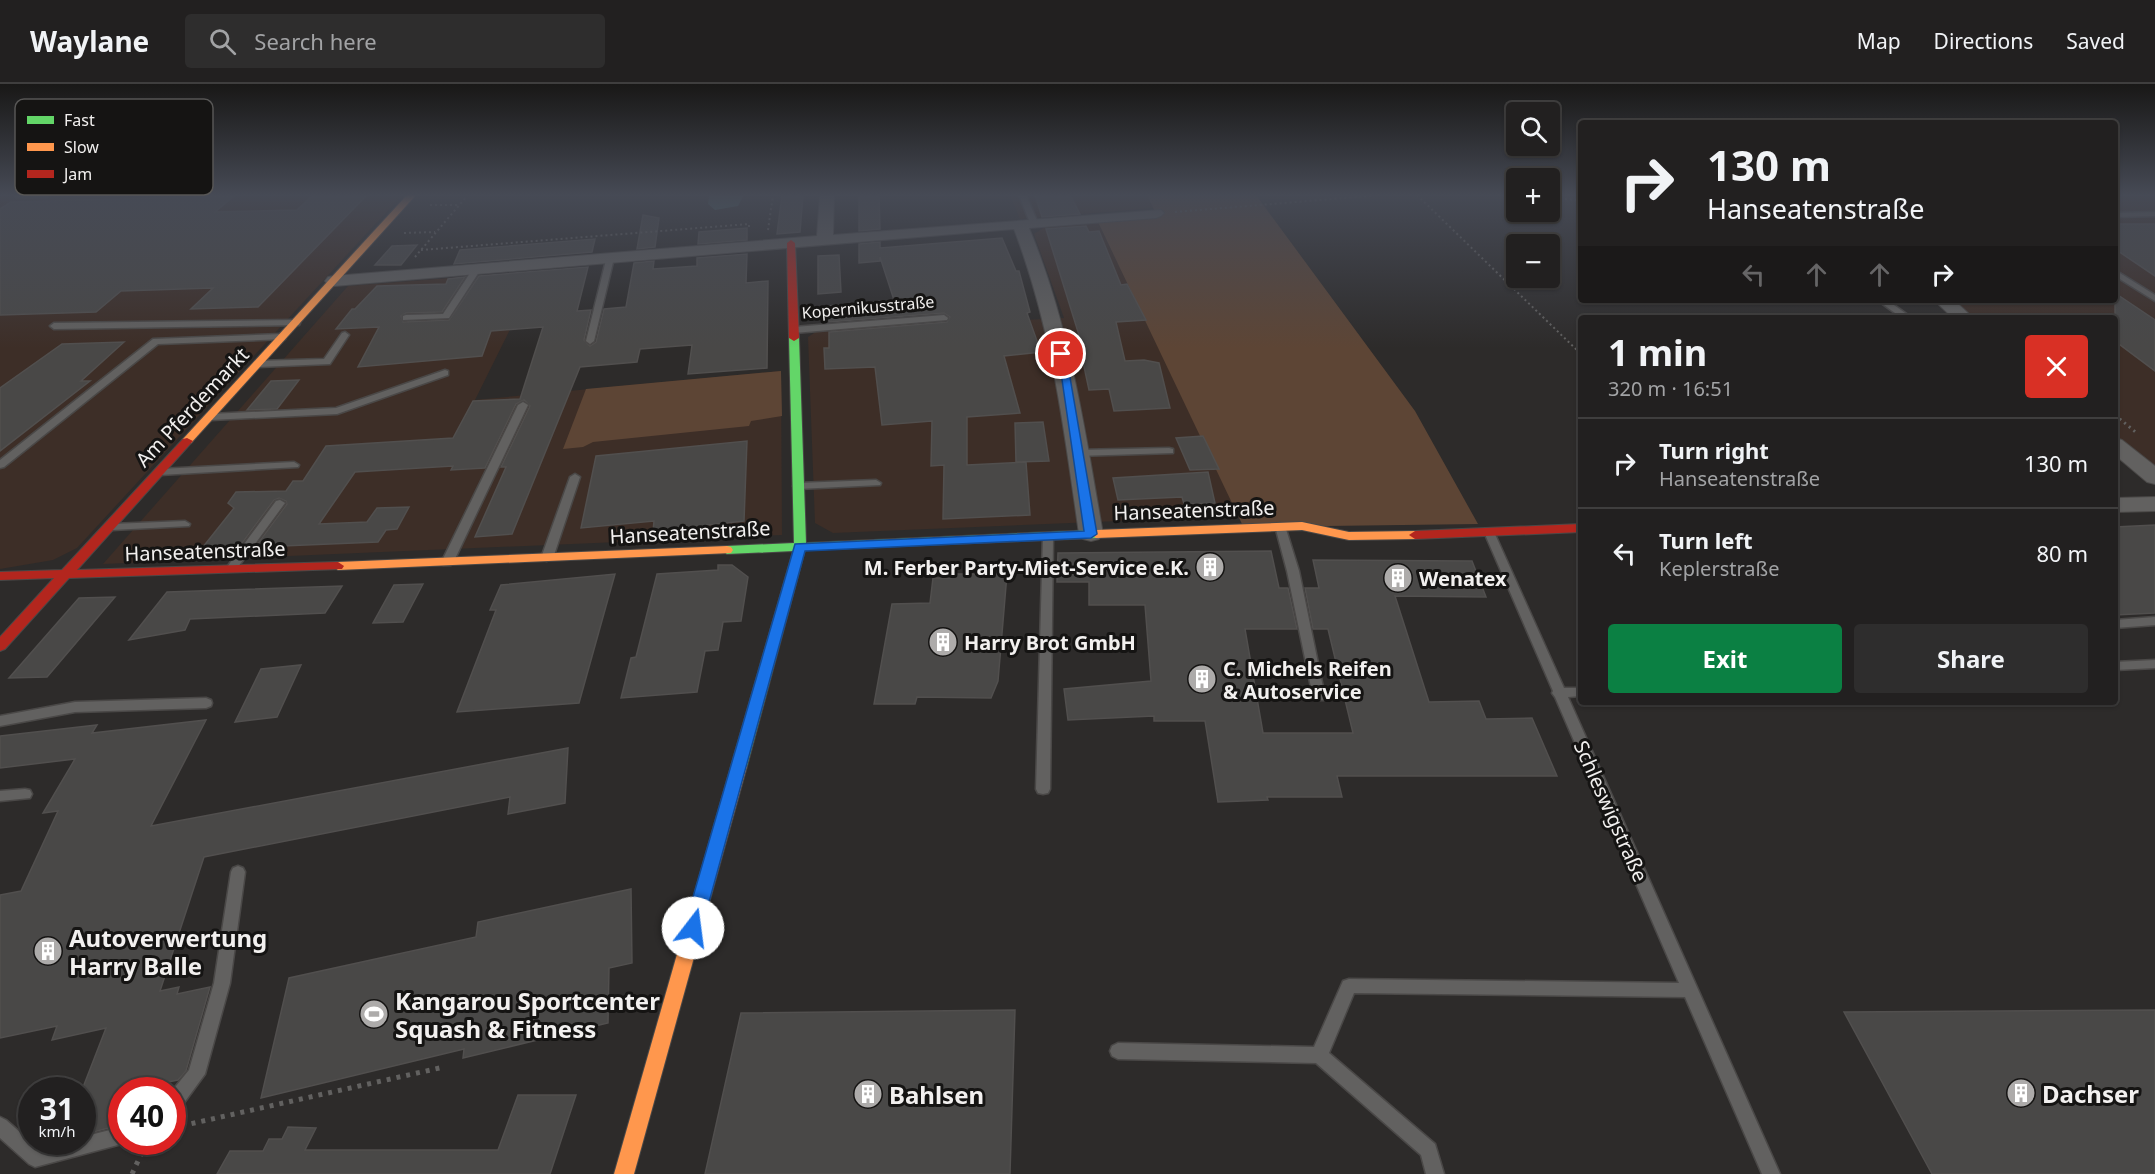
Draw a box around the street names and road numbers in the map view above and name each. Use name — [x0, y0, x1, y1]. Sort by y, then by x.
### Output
street label: Kopernikusstraße — [801, 290, 935, 324]
street label: Am Pferdemarkt — [129, 341, 255, 473]
street label: Hanseatenstraße — [1113, 494, 1275, 526]
street label: Hanseatenstraße — [609, 514, 771, 550]
street label: Hanseatenstraße — [124, 535, 286, 567]
street label: Schleswigstraße — [1568, 736, 1654, 886]

